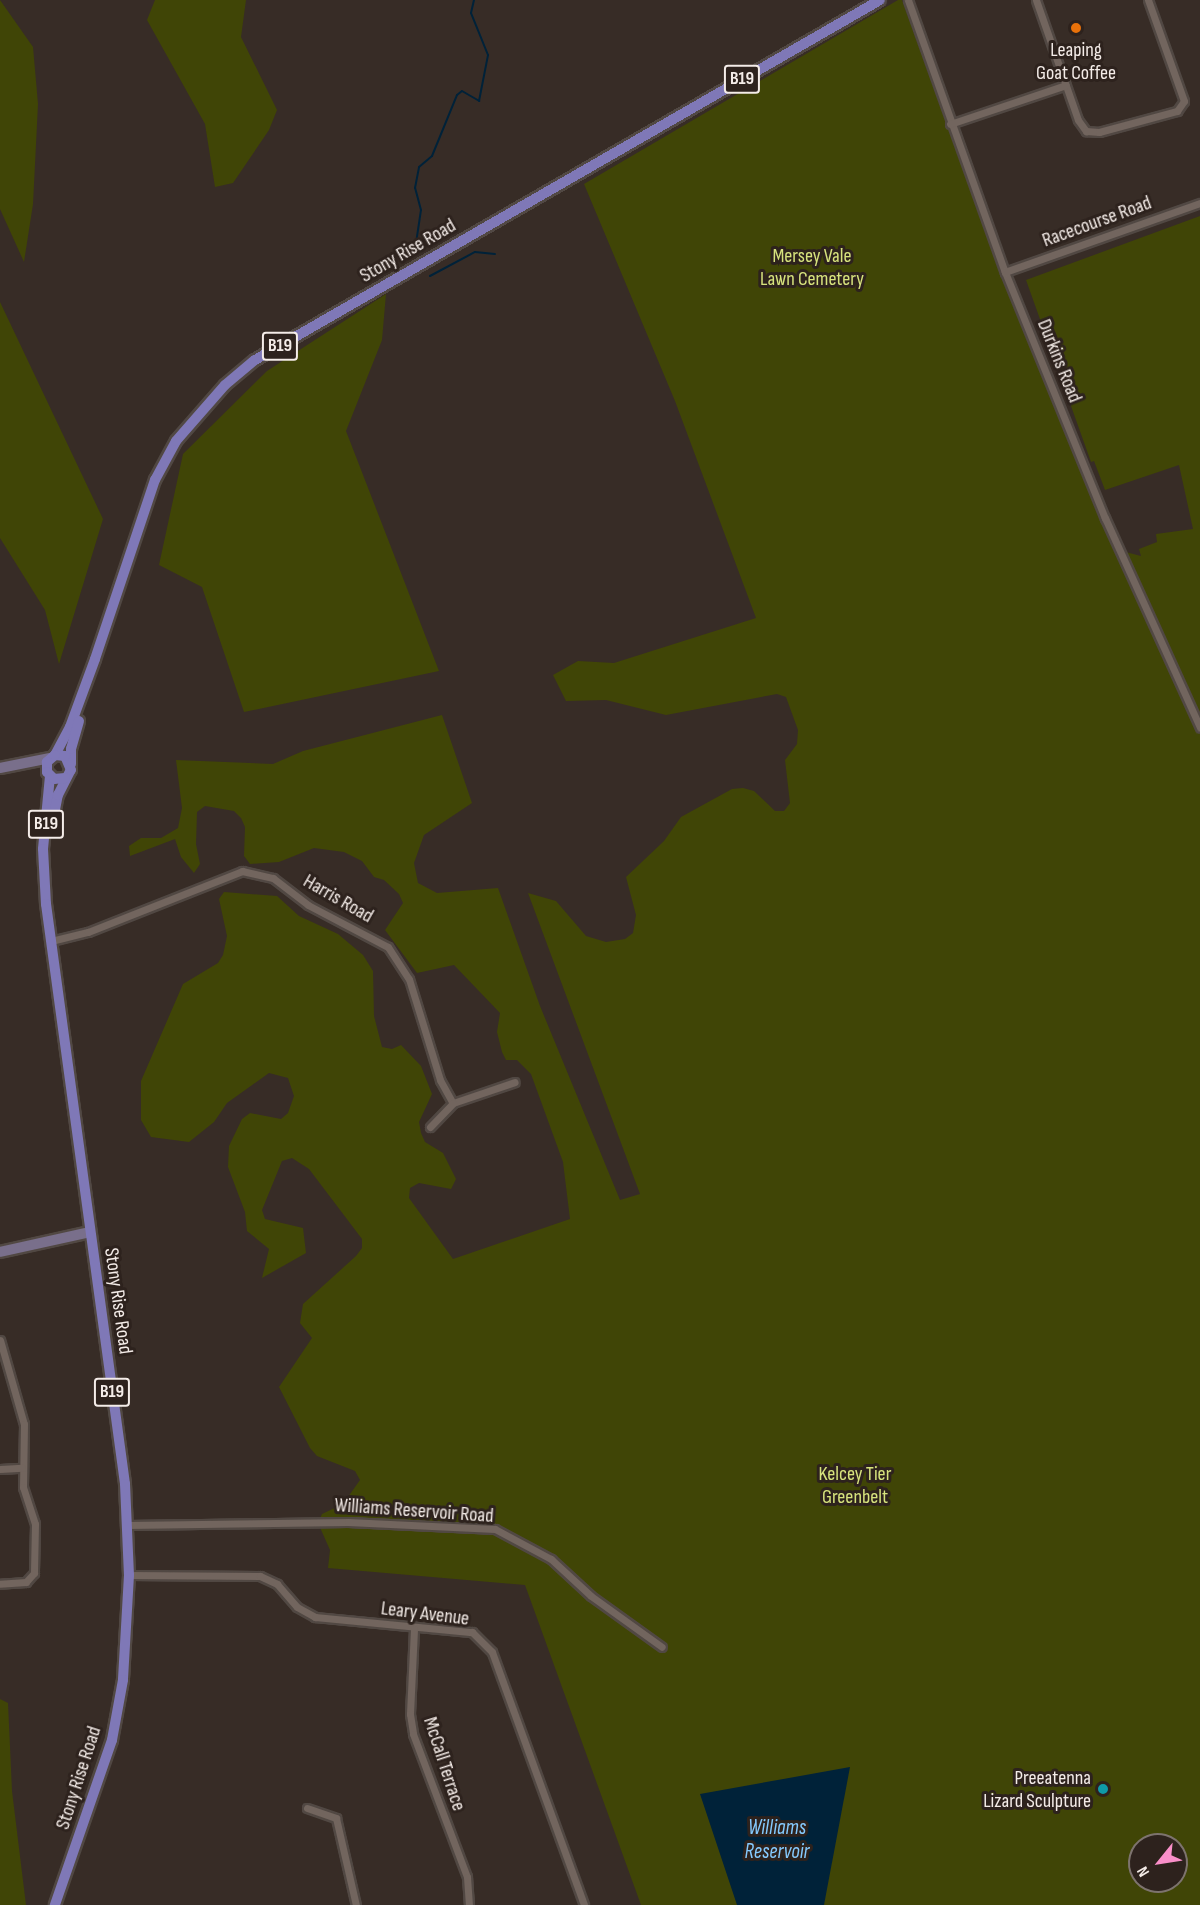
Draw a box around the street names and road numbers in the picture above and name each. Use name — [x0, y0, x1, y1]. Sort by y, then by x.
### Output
road number: B19 — [722, 64, 762, 94]
street label: Racecourse Road — [1039, 191, 1155, 253]
street label: Stony Rise Road — [356, 214, 460, 288]
street label: Durkins Road — [1031, 316, 1087, 406]
road number: B19 — [260, 331, 300, 361]
road number: B19 — [26, 809, 66, 839]
street label: Harris Road — [299, 869, 377, 929]
street label: Stony Rise Road — [99, 1246, 137, 1356]
road number: B19 — [92, 1377, 132, 1407]
street label: Williams Reservoir Road — [334, 1493, 494, 1529]
street label: Leary Avenue — [380, 1597, 470, 1631]
street label: McCall Terrace — [418, 1714, 470, 1814]
street label: Stony Rise Road — [51, 1723, 107, 1833]

